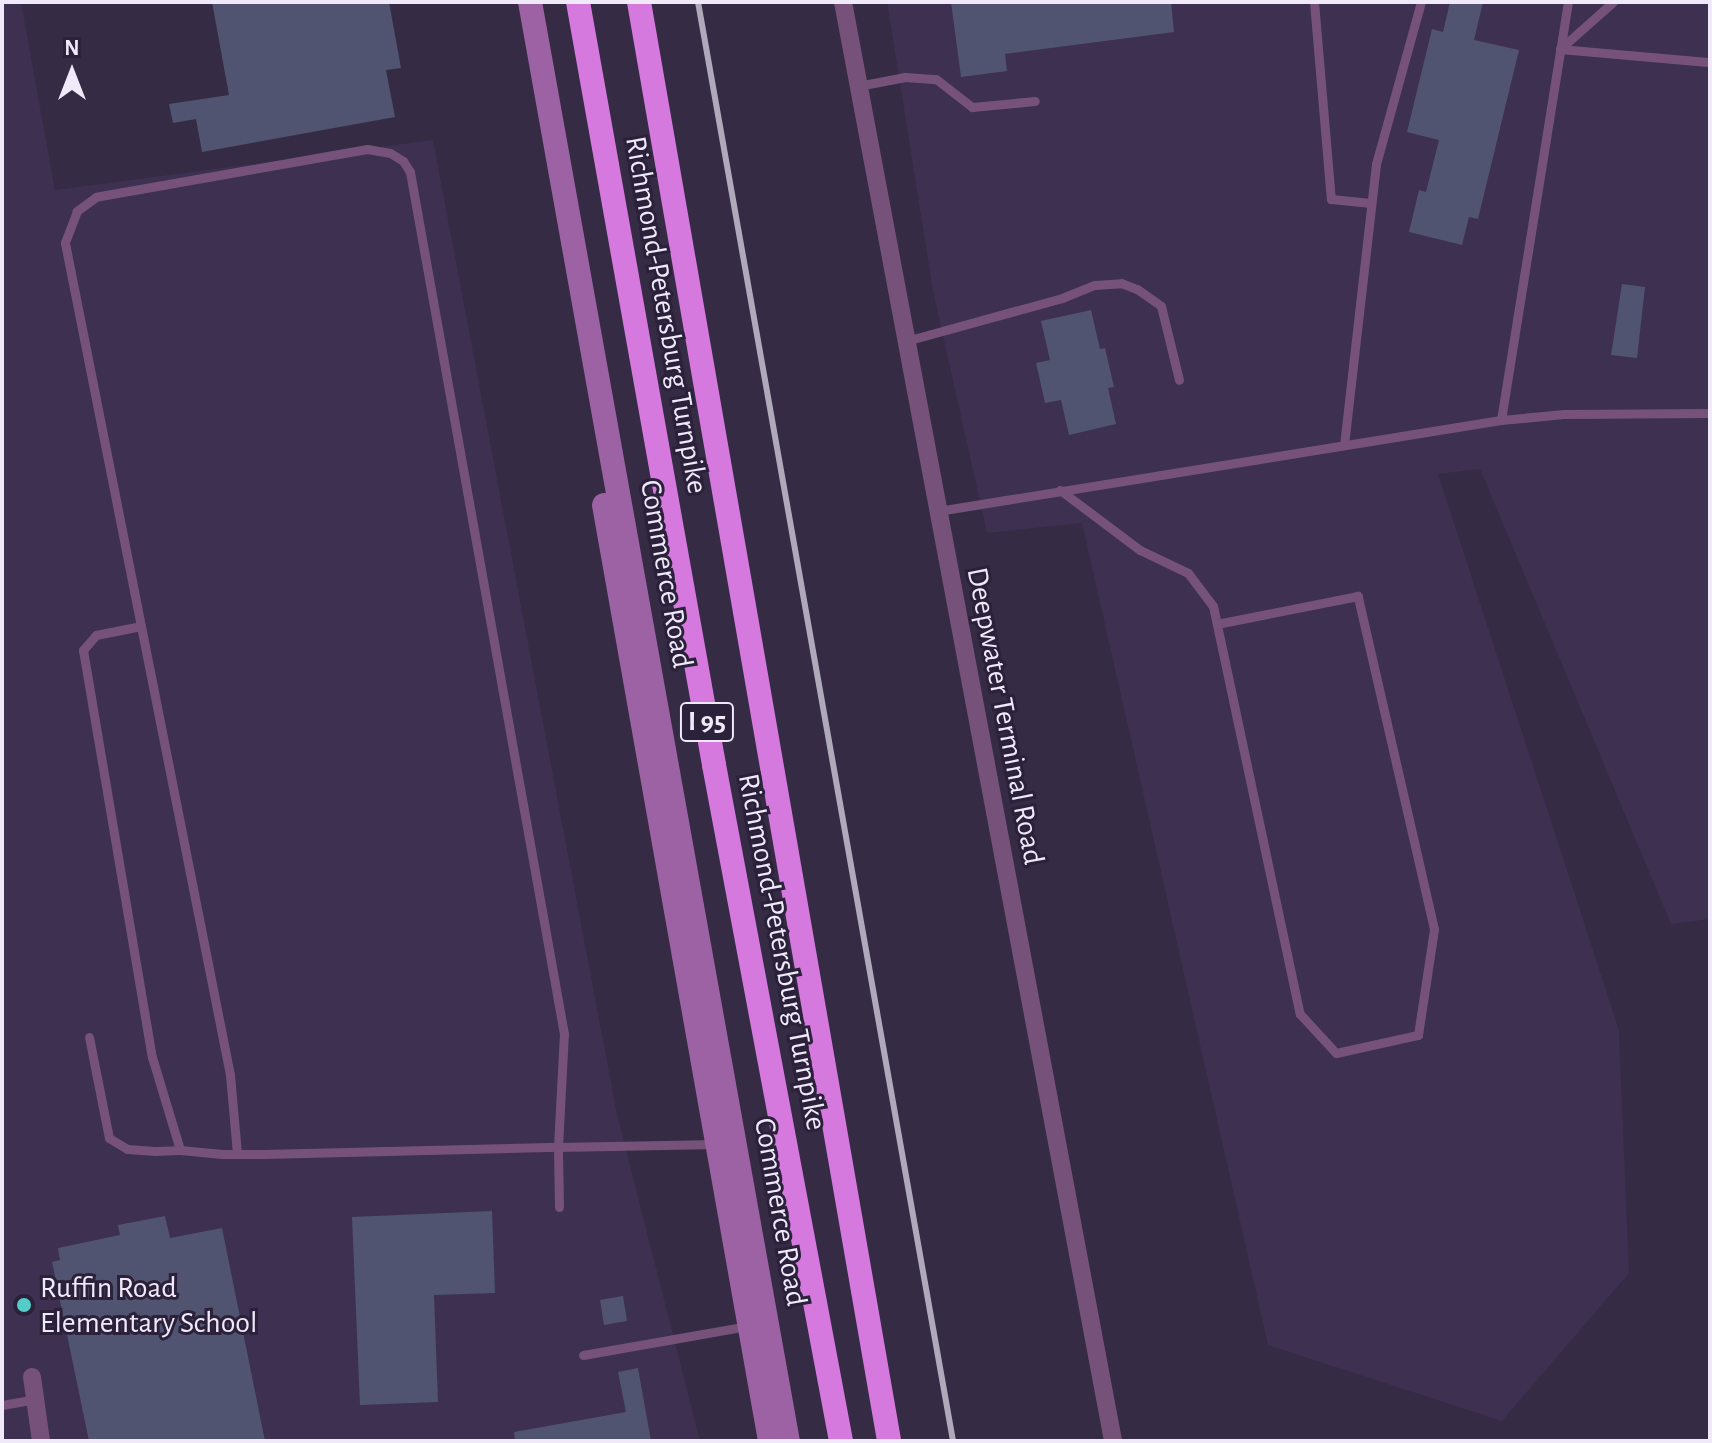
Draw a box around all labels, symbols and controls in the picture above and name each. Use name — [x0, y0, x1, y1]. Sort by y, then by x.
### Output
north arrow — [32, 32, 112, 112]
text: N — [64, 37, 80, 59]
street label: Richmond-Petersburg Turnpike — [617, 133, 715, 497]
street label: Commerce Road — [632, 477, 700, 671]
street label: Deepwater Terminal Road — [959, 564, 1051, 868]
road number: I 95 — [679, 698, 735, 746]
street label: Richmond-Petersburg Turnpike — [730, 771, 834, 1133]
street label: Commerce Road — [746, 1115, 814, 1309]
place label: Ruffin Road Elementary School — [40, 1270, 257, 1340]
marker: Ruffin Road Elementary School — [15, 1296, 33, 1314]

